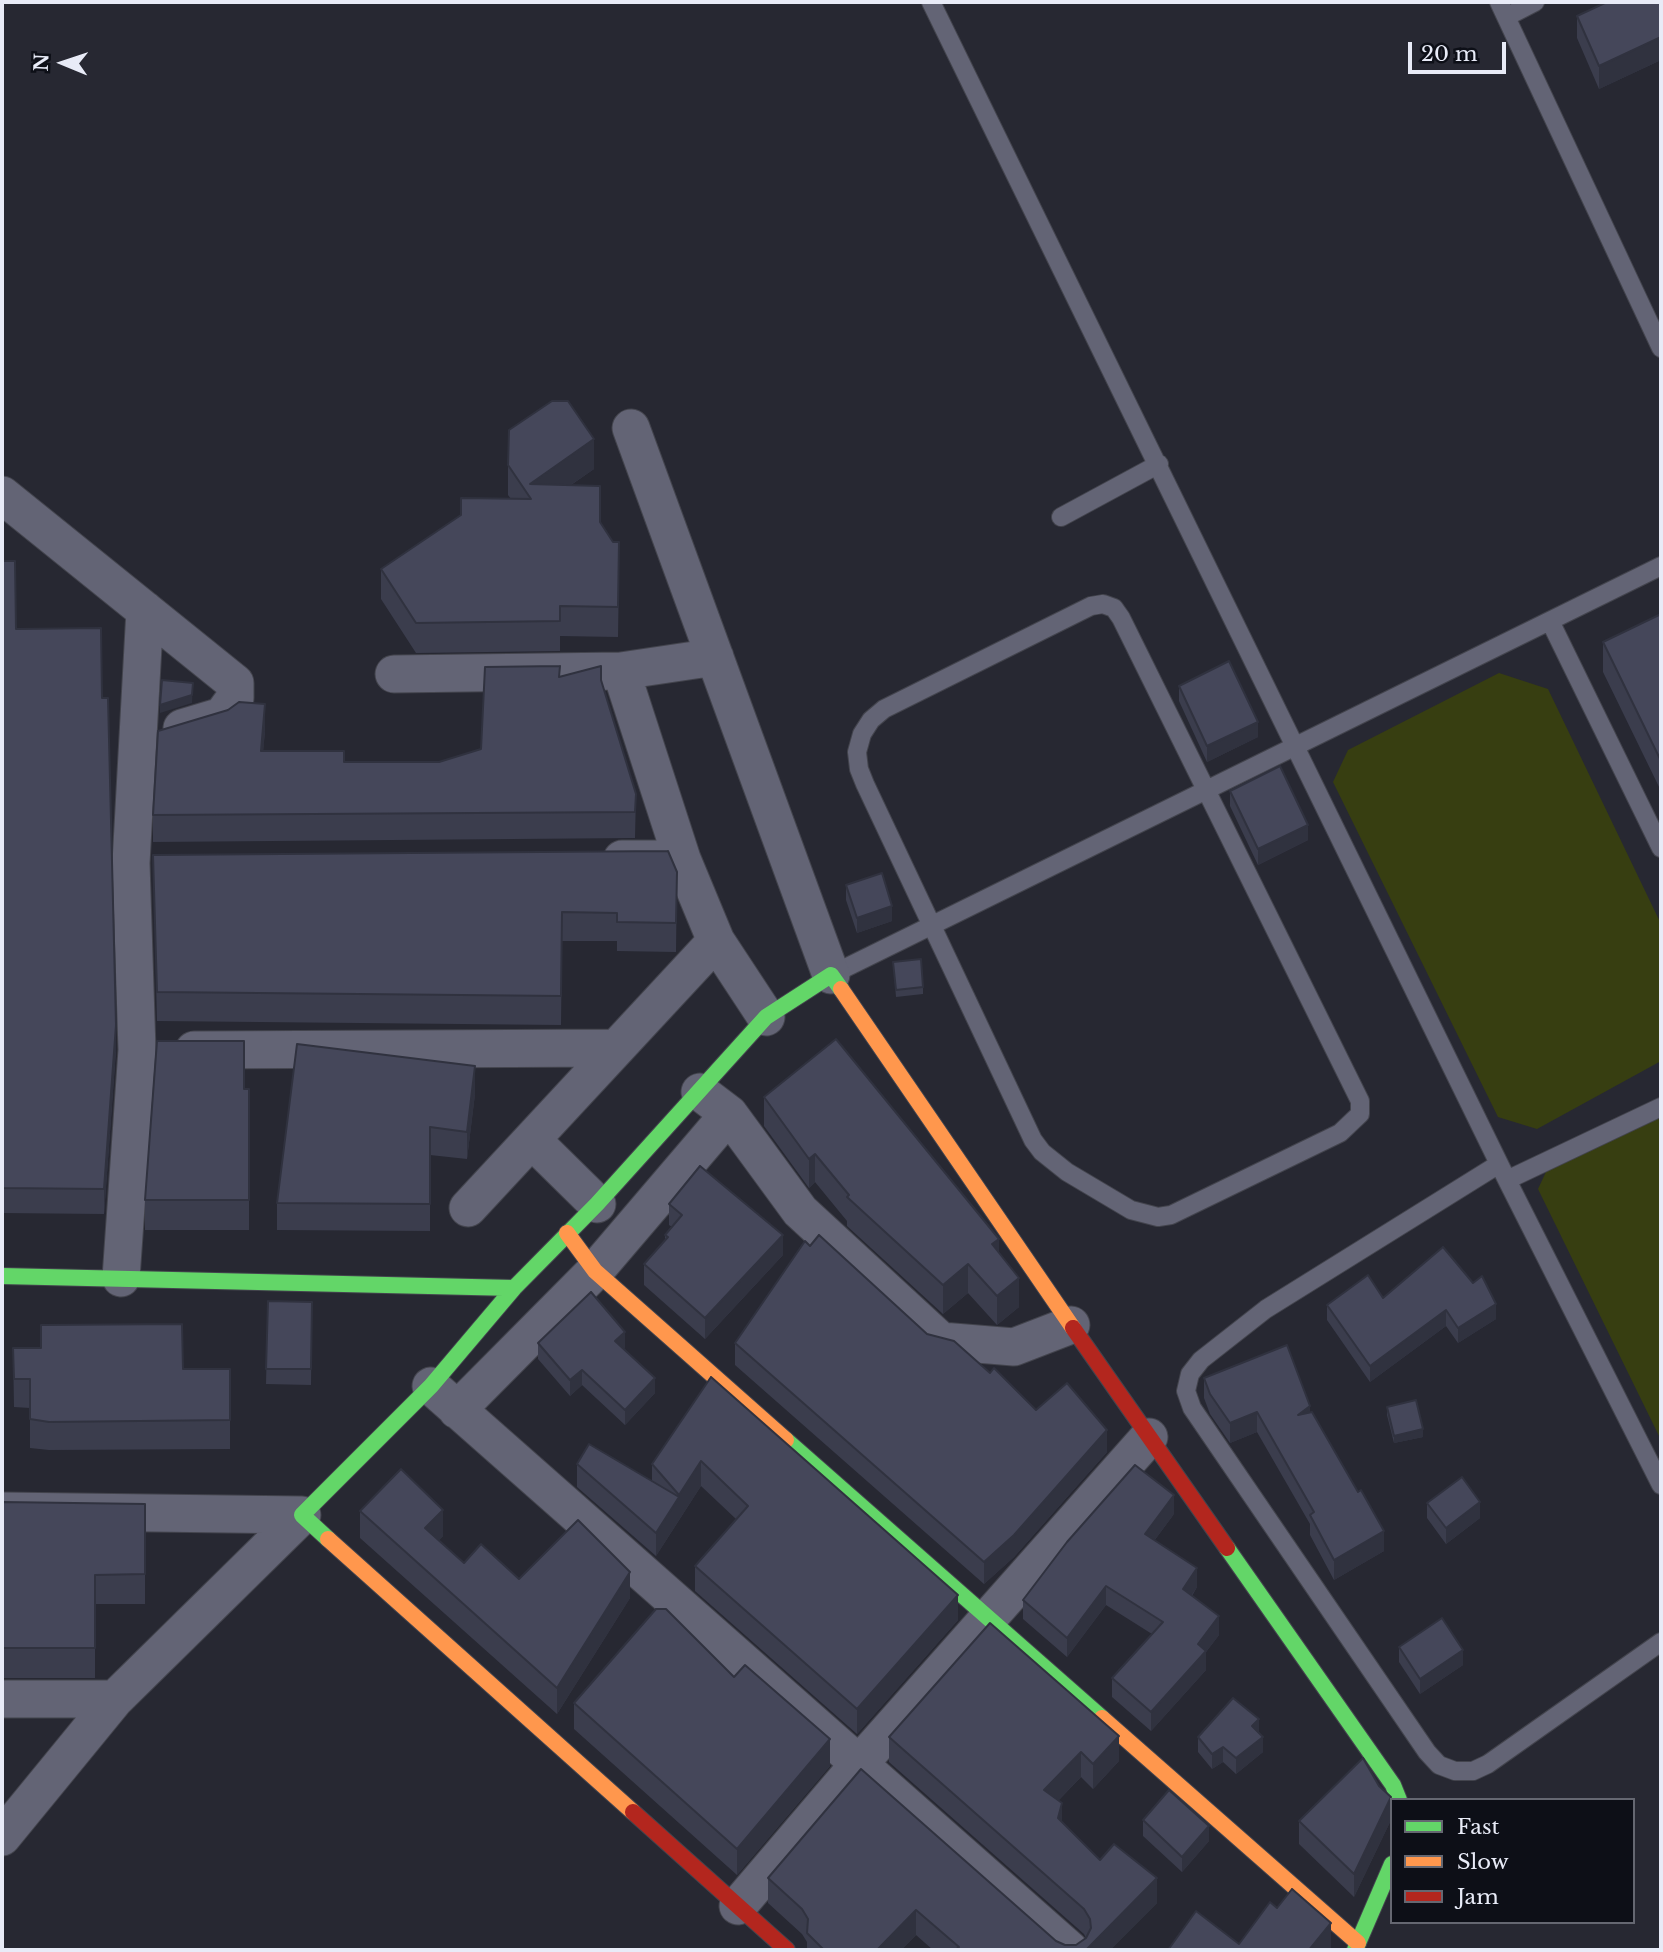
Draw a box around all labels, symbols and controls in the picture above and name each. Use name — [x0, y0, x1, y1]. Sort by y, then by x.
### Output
north arrow — [28, 28, 98, 98]
scale bar — [1411, 28, 1509, 72]
text: 20 m — [1421, 41, 1478, 67]
text: N — [30, 53, 53, 72]
legend — [1390, 1798, 1635, 1924]
text: Fast — [1457, 1814, 1499, 1840]
text: Slow — [1457, 1849, 1509, 1875]
text: Jam — [1457, 1884, 1499, 1910]

